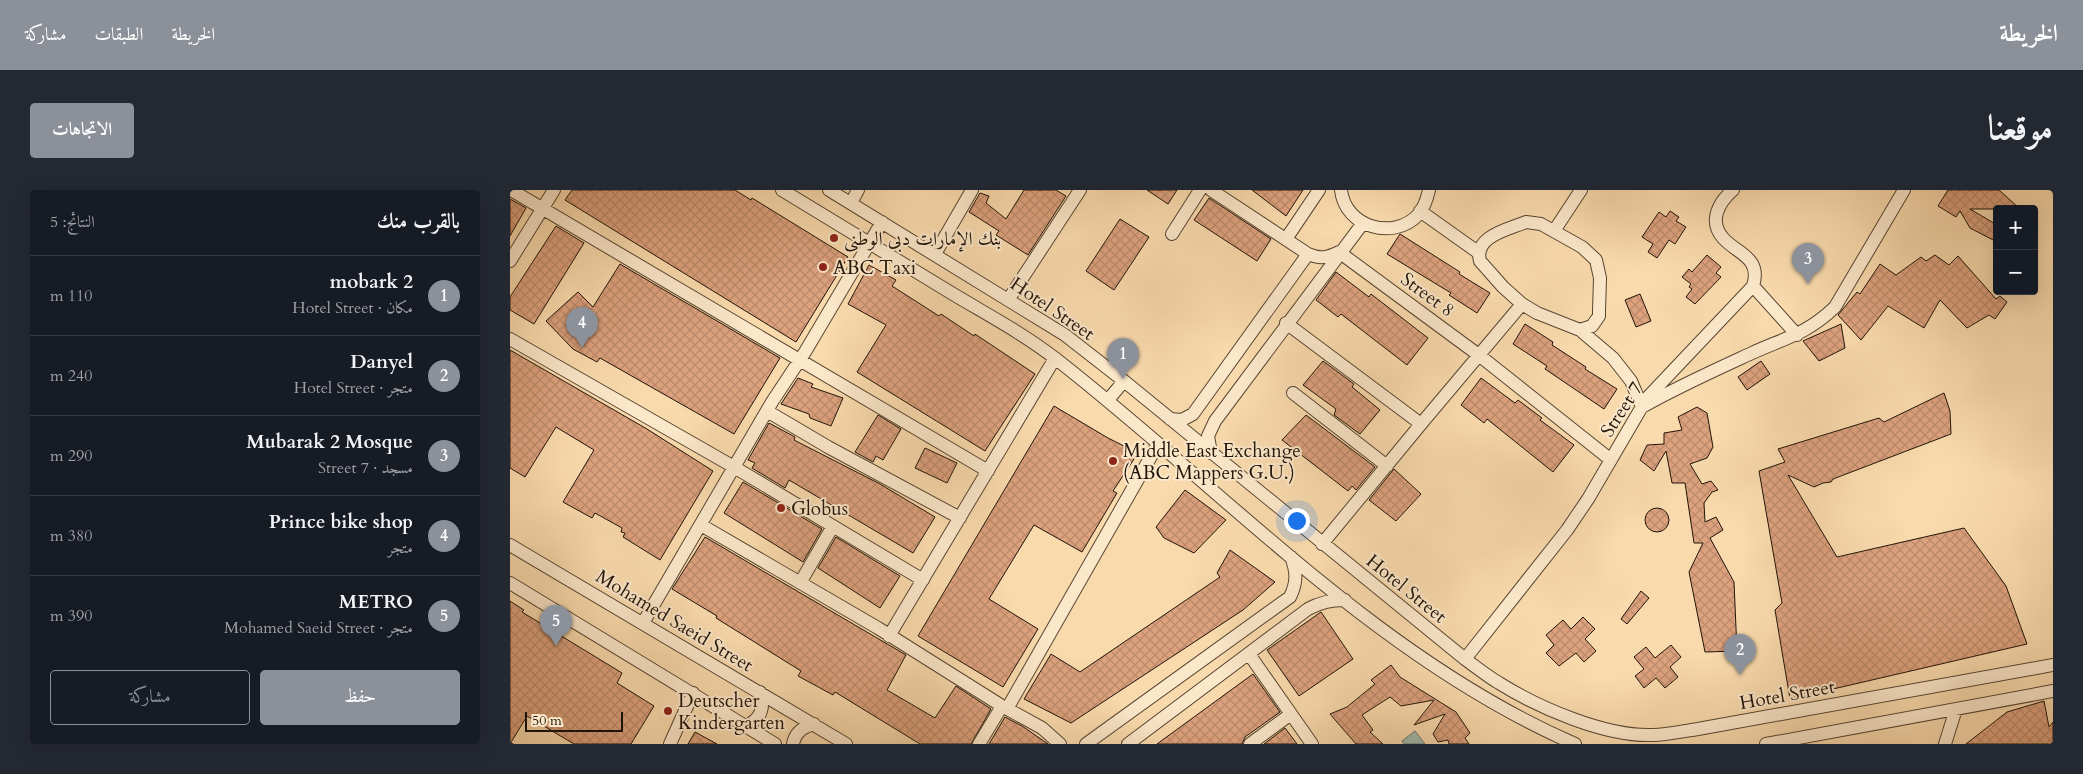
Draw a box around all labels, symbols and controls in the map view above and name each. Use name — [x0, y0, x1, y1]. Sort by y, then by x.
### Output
text: الخريطة — [2000, 17, 2058, 50]
text: مشاركة — [25, 22, 66, 47]
text: الطبقات — [94, 22, 143, 47]
text: الخريطة — [171, 22, 215, 47]
button: الاتجاهات — [30, 103, 134, 158]
text: موقعنا — [1988, 104, 2053, 152]
map controls — [1993, 205, 2038, 295]
button: + — [1993, 205, 2038, 250]
text: بالقرب منك — [377, 207, 460, 236]
text: النتائج: 5 — [50, 211, 95, 233]
place label: بنك الإمارات دبى الوطنى — [844, 226, 1001, 253]
marker: بنك الإمارات دبى الوطنى — [828, 232, 840, 244]
pin: 3 — [1792, 243, 1824, 284]
button: − — [1993, 250, 2038, 295]
place label: ABC Taxi — [833, 255, 916, 281]
marker: ABC Taxi — [817, 261, 829, 273]
street label: Street 8 — [1395, 266, 1460, 323]
text: mobark 2 — [330, 269, 413, 295]
street label: Hotel Street — [1005, 271, 1100, 347]
text: 110 m — [50, 285, 92, 307]
text: 1 — [440, 285, 448, 307]
text: مكان · Hotel Street — [292, 297, 413, 319]
pin: 4 — [566, 307, 598, 348]
pin: 1 — [1107, 338, 1139, 379]
text: Danyel — [350, 349, 413, 375]
text: 240 m — [50, 365, 92, 387]
text: 2 — [440, 365, 448, 387]
text: متجر · Hotel Street — [294, 377, 413, 399]
street label: Street 7 — [1594, 377, 1649, 442]
text: Mubarak 2 Mosque — [246, 429, 413, 455]
place label: Middle East Exchange (ABC Mappers G.U.) — [1123, 438, 1301, 486]
text: 290 m — [50, 445, 92, 467]
text: 3 — [440, 445, 448, 467]
marker: Middle East Exchange (ABC Mappers G.U.) — [1107, 455, 1119, 467]
text: مسجد · Street 7 — [318, 457, 413, 479]
place label: Globus — [791, 496, 848, 522]
marker: Globus — [775, 502, 787, 514]
your location — [1284, 508, 1310, 534]
text: Prince bike shop — [269, 509, 413, 535]
text: 380 m — [50, 525, 92, 547]
text: 4 — [440, 525, 448, 547]
text: متجر — [388, 537, 413, 559]
street label: Hotel Street — [1361, 548, 1452, 629]
street label: Mohamed Saeid Street — [591, 564, 758, 678]
text: METRO — [339, 589, 413, 615]
text: 390 m — [50, 605, 92, 627]
text: 5 — [440, 605, 448, 627]
pin: 5 — [540, 605, 572, 646]
text: متجر · Mohamed Saeid Street — [224, 617, 413, 639]
pin: 2 — [1724, 634, 1756, 675]
button: مشاركة — [50, 670, 250, 725]
button: حفظ — [260, 670, 460, 725]
street label: Hotel Street — [1737, 674, 1837, 716]
place label: Deutscher Kindergarten — [678, 688, 785, 736]
marker: Deutscher Kindergarten — [662, 705, 674, 717]
scale bar — [525, 709, 622, 732]
text: 50 m — [532, 711, 562, 730]

